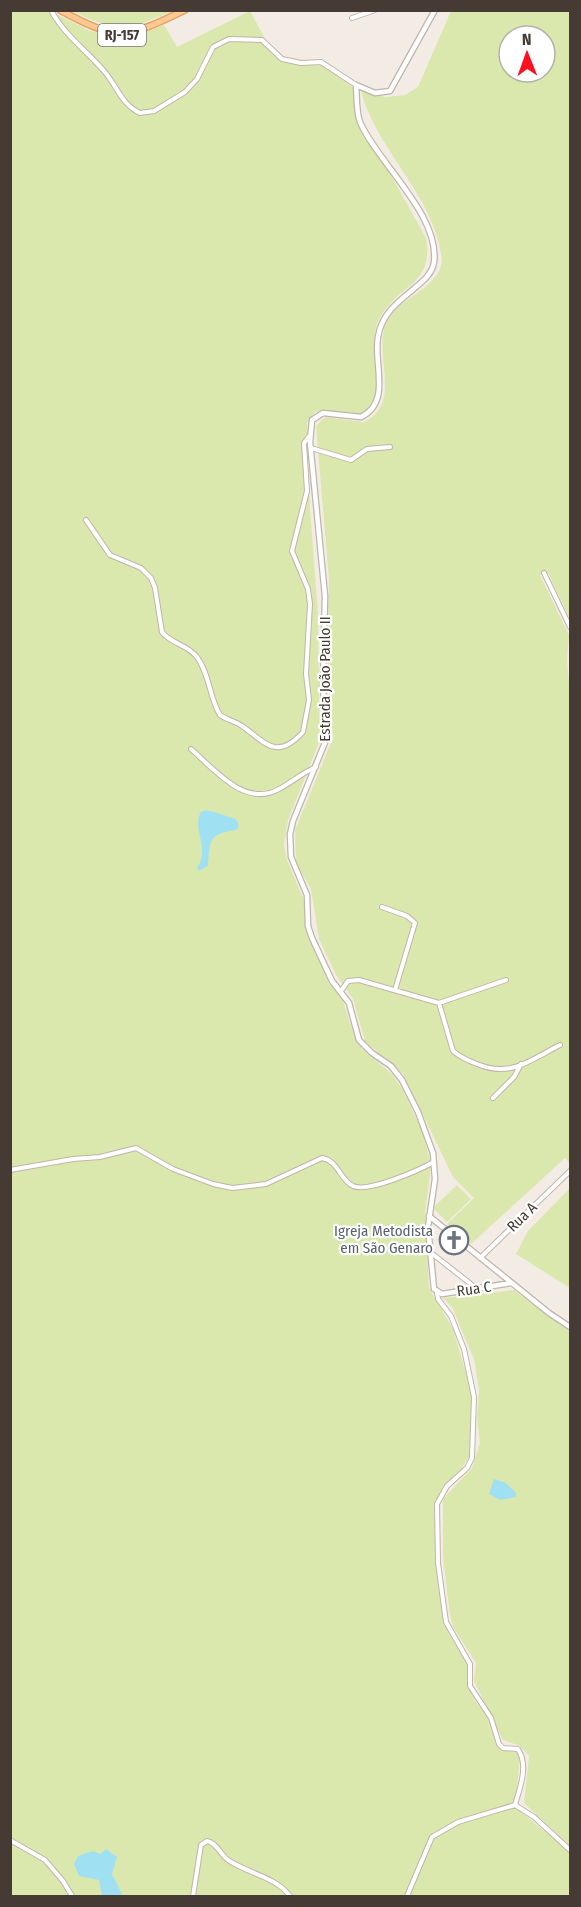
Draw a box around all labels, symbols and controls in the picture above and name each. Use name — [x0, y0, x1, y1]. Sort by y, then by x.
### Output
road number: RJ-157 — [98, 24, 146, 46]
north arrow — [497, 24, 557, 84]
text: N — [522, 30, 532, 49]
street label: Estrada João Paulo II — [316, 616, 334, 742]
street label: Rua A — [503, 1198, 541, 1236]
place label: Igreja Metodista em São Genaro — [334, 1222, 433, 1257]
church icon: Igreja Metodista em São Genaro — [438, 1224, 470, 1256]
street label: Rua C — [456, 1278, 493, 1300]

